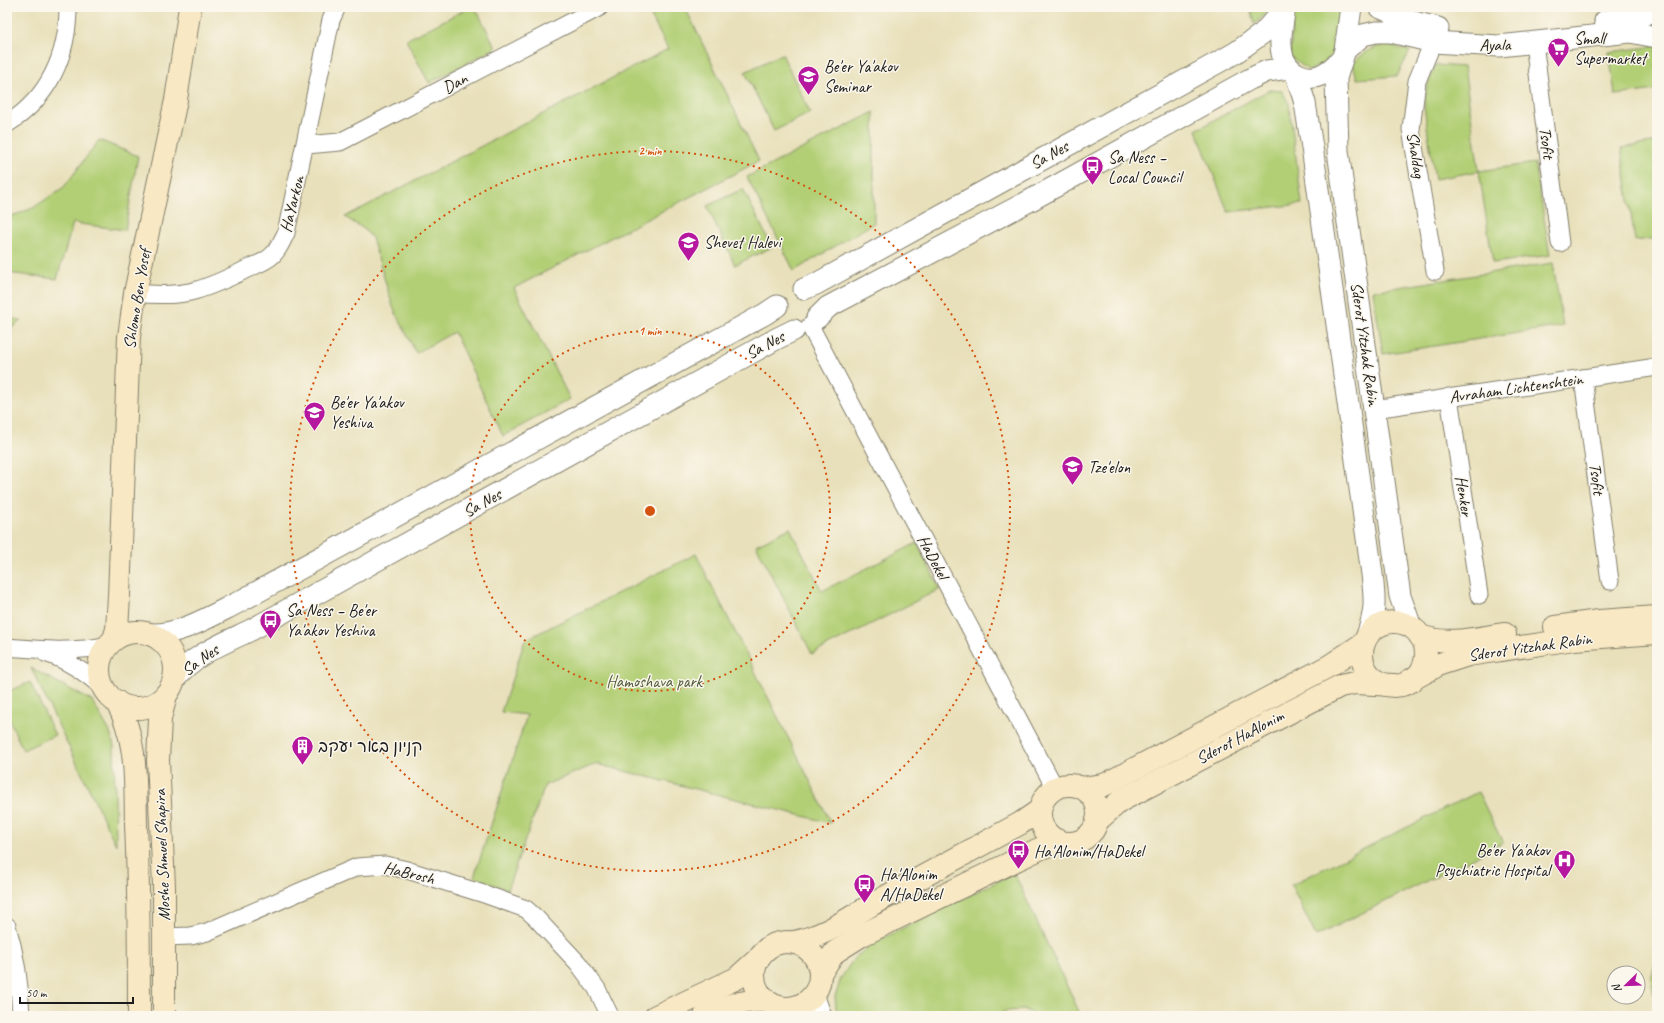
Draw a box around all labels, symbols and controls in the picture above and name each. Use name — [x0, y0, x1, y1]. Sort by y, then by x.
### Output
place label: Small Supermarket — [1574, 28, 1649, 69]
street label: Ayala — [1479, 34, 1512, 56]
supermarket icon: Small Supermarket — [1545, 35, 1571, 68]
place label: Be'er Ya'akov Seminar — [824, 56, 899, 97]
school or university icon: Be'er Ya'akov Seminar — [796, 63, 822, 96]
street label: Dan — [439, 67, 472, 98]
street label: Tsofit — [1535, 126, 1560, 162]
street label: Shaldag — [1402, 130, 1430, 180]
street label: Sa Nes — [1026, 135, 1074, 174]
text: 2 min — [639, 143, 662, 159]
place label: Sa Ness – Local Council — [1108, 147, 1184, 188]
bus stop icon: Sa Ness – Local Council — [1079, 154, 1105, 187]
street label: HaYarkon — [275, 172, 309, 234]
school or university icon: Shevet Halevi — [676, 229, 702, 262]
place label: Shevet Halevi — [704, 232, 782, 253]
street label: Shlomo Ben Yosef — [119, 244, 156, 350]
street label: Sderot Yitzhak Rabin — [1346, 281, 1384, 408]
text: 1 min — [639, 323, 662, 339]
street label: Sa Nes — [742, 325, 790, 364]
street label: Avraham Lichtenshtein — [1448, 368, 1585, 408]
place label: Be'er Ya'akov Yeshiva — [330, 392, 405, 433]
school or university icon: Be'er Ya'akov Yeshiva — [301, 399, 327, 432]
school or university icon: Tze'elon — [1060, 454, 1086, 487]
place label: Tze'elon — [1088, 457, 1131, 478]
street label: Tsofit — [1585, 462, 1610, 498]
street label: Henker — [1450, 474, 1478, 520]
street label: Sa Nes — [459, 483, 507, 522]
centre of rings — [643, 504, 657, 518]
street label: HaDekel — [913, 531, 955, 585]
place label: Sa Ness – Be'er Ya'akov Yeshiva — [286, 600, 378, 641]
bus stop icon: Sa Ness – Be'er Ya'akov Yeshiva — [258, 607, 284, 640]
street label: Sderot Yitzhak Rabin — [1467, 628, 1594, 666]
street label: Sa Nes — [177, 638, 224, 680]
park label: Hamoshava park — [606, 671, 704, 692]
street label: Sderot HaAlonim — [1193, 705, 1288, 769]
building icon: קניון באר יעקב — [290, 733, 316, 766]
place label: קניון באר יעקב — [318, 736, 422, 757]
street label: Moshe Shmuel Shapira — [149, 787, 175, 921]
bus stop icon: Ha'Alonim/HaDekel — [1006, 838, 1032, 871]
place label: Be'er Ya'akov Psychiatric Hospital — [1435, 840, 1553, 881]
place label: Ha'Alonim/HaDekel — [1034, 841, 1146, 862]
hospital icon: Be'er Ya'akov Psychiatric Hospital — [1552, 847, 1578, 880]
street label: HaBrosh — [382, 857, 437, 889]
place label: Ha'Alonim A/HaDekel — [880, 864, 944, 905]
bus stop icon: Ha'Alonim A/HaDekel — [852, 871, 878, 904]
north arrow — [1606, 965, 1646, 1005]
scale bar — [20, 979, 133, 1005]
text: N — [1608, 981, 1625, 995]
text: 50 m — [26, 985, 48, 1001]

